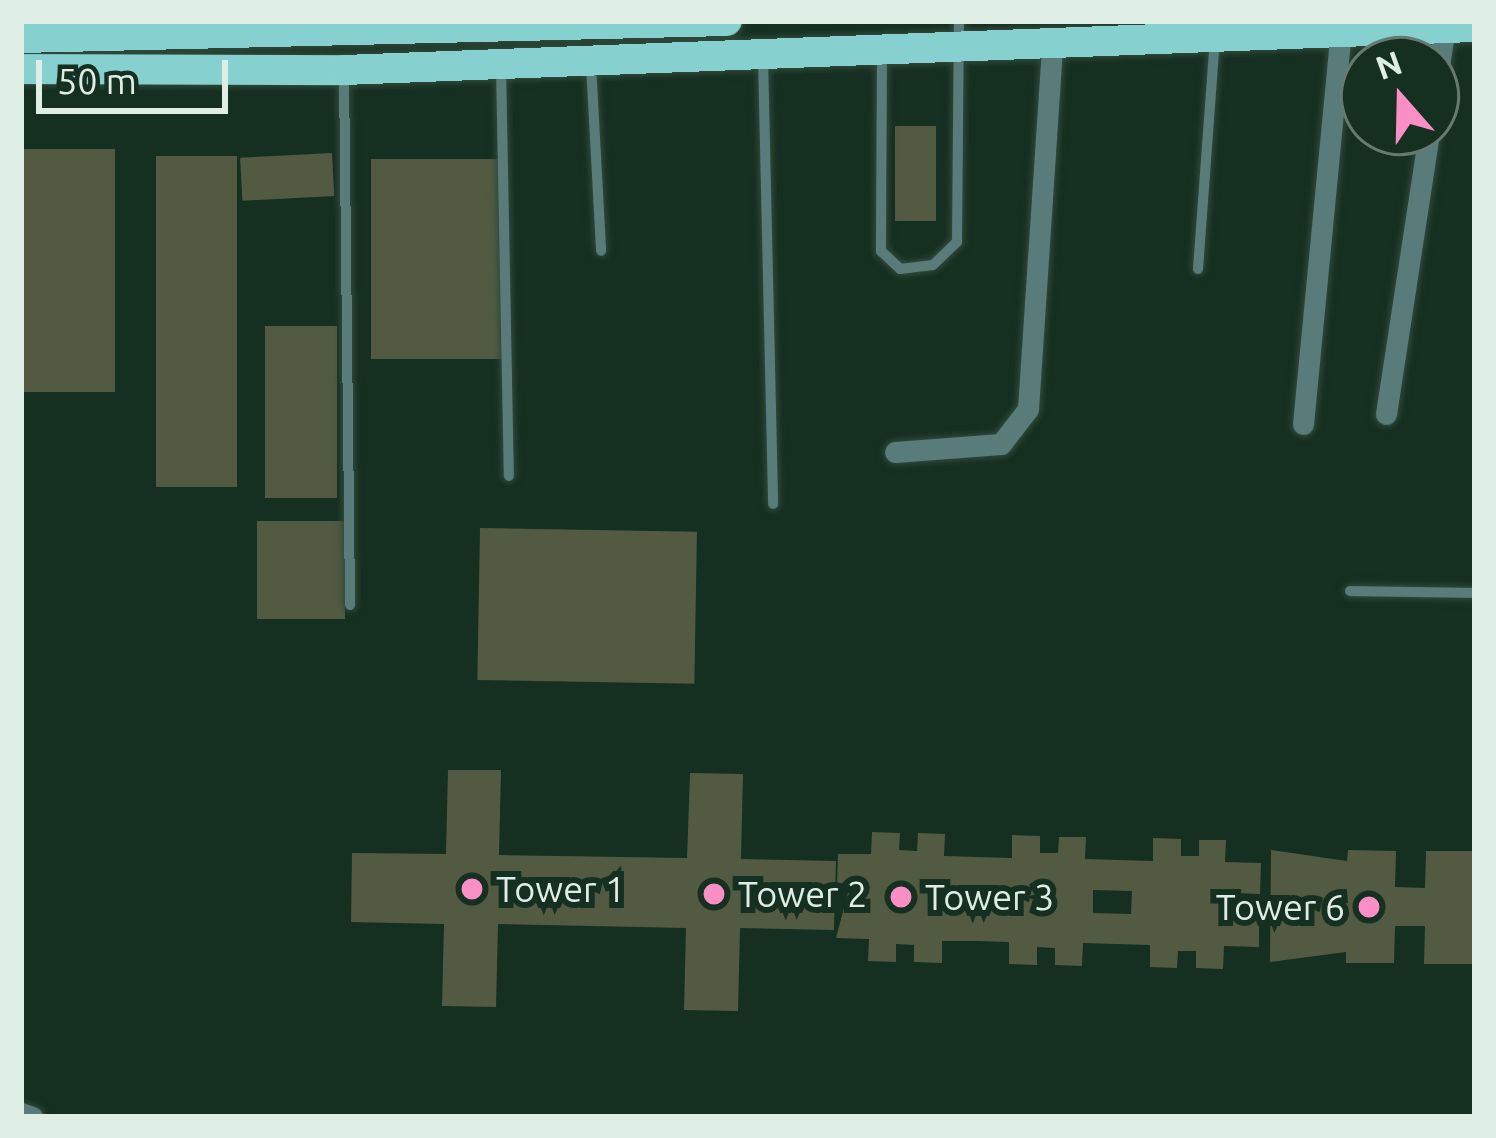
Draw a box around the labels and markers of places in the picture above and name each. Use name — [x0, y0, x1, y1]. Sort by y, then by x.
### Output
place label: Tower 1 — [496, 867, 625, 911]
place label: Tower 2 — [738, 872, 867, 916]
place label: Tower 3 — [925, 875, 1054, 919]
marker: Tower 1 — [459, 876, 485, 902]
marker: Tower 2 — [701, 881, 727, 907]
marker: Tower 3 — [888, 884, 914, 910]
place label: Tower 6 — [1216, 885, 1345, 929]
marker: Tower 6 — [1356, 894, 1382, 920]

